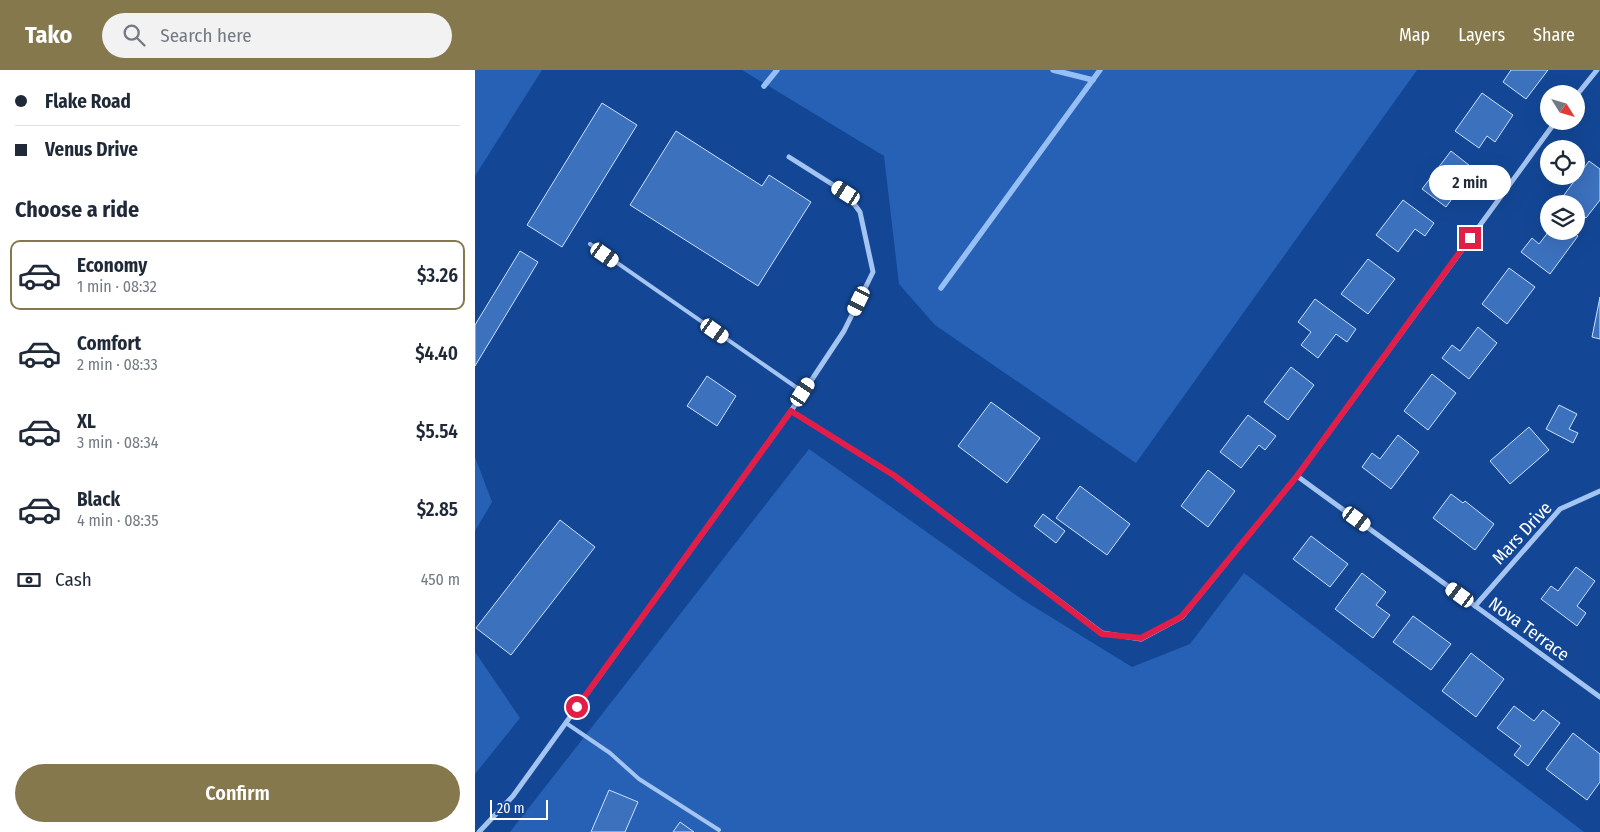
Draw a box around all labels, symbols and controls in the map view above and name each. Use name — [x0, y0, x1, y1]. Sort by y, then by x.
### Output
search box — [102, 13, 452, 58]
text: Tako — [25, 21, 72, 49]
icon: search — [120, 21, 148, 49]
text: Search here — [160, 24, 252, 47]
text: Map — [1399, 24, 1430, 46]
text: Layers — [1458, 24, 1505, 46]
text: Share — [1533, 24, 1575, 46]
north arrow — [1540, 85, 1585, 130]
map controls — [1540, 85, 1585, 240]
text: Flake Road — [45, 90, 131, 113]
text: Venus Drive — [45, 138, 138, 161]
button: locate — [1540, 140, 1585, 185]
callout: 2 min — [1429, 166, 1511, 200]
text: 2 min — [1452, 173, 1488, 192]
car — [829, 179, 862, 207]
button: layers — [1540, 195, 1585, 240]
text: Choose a ride — [15, 196, 139, 223]
route end — [1459, 227, 1481, 249]
car — [588, 240, 621, 270]
icon: car — [17, 253, 62, 298]
text: Economy — [77, 254, 147, 277]
text: $3.26 — [417, 264, 458, 287]
text: 1 min · 08:32 — [77, 277, 157, 296]
car — [845, 284, 872, 318]
car — [698, 316, 731, 346]
icon: car — [17, 331, 62, 376]
text: Comfort — [77, 332, 141, 355]
text: $4.40 — [415, 342, 458, 365]
text: 2 min · 08:33 — [77, 355, 158, 374]
car — [788, 375, 817, 409]
icon: car — [17, 409, 62, 454]
text: XL — [77, 410, 96, 433]
text: $5.54 — [416, 420, 458, 443]
text: 3 min · 08:34 — [77, 433, 158, 452]
icon: car — [17, 487, 62, 532]
text: Black — [77, 488, 120, 511]
street label: Mars Drive — [1487, 497, 1557, 569]
text: $2.85 — [417, 498, 458, 521]
car — [1340, 504, 1373, 534]
text: 4 min · 08:35 — [77, 511, 159, 530]
icon: cash — [15, 566, 43, 594]
text: Cash — [55, 568, 92, 591]
text: 450 m — [421, 570, 460, 589]
car — [1443, 580, 1476, 610]
street label: Nova Terrace — [1484, 592, 1574, 666]
route start — [566, 696, 588, 718]
button: Confirm — [15, 764, 460, 822]
scale bar — [490, 797, 547, 820]
text: 20 m — [497, 800, 525, 817]

